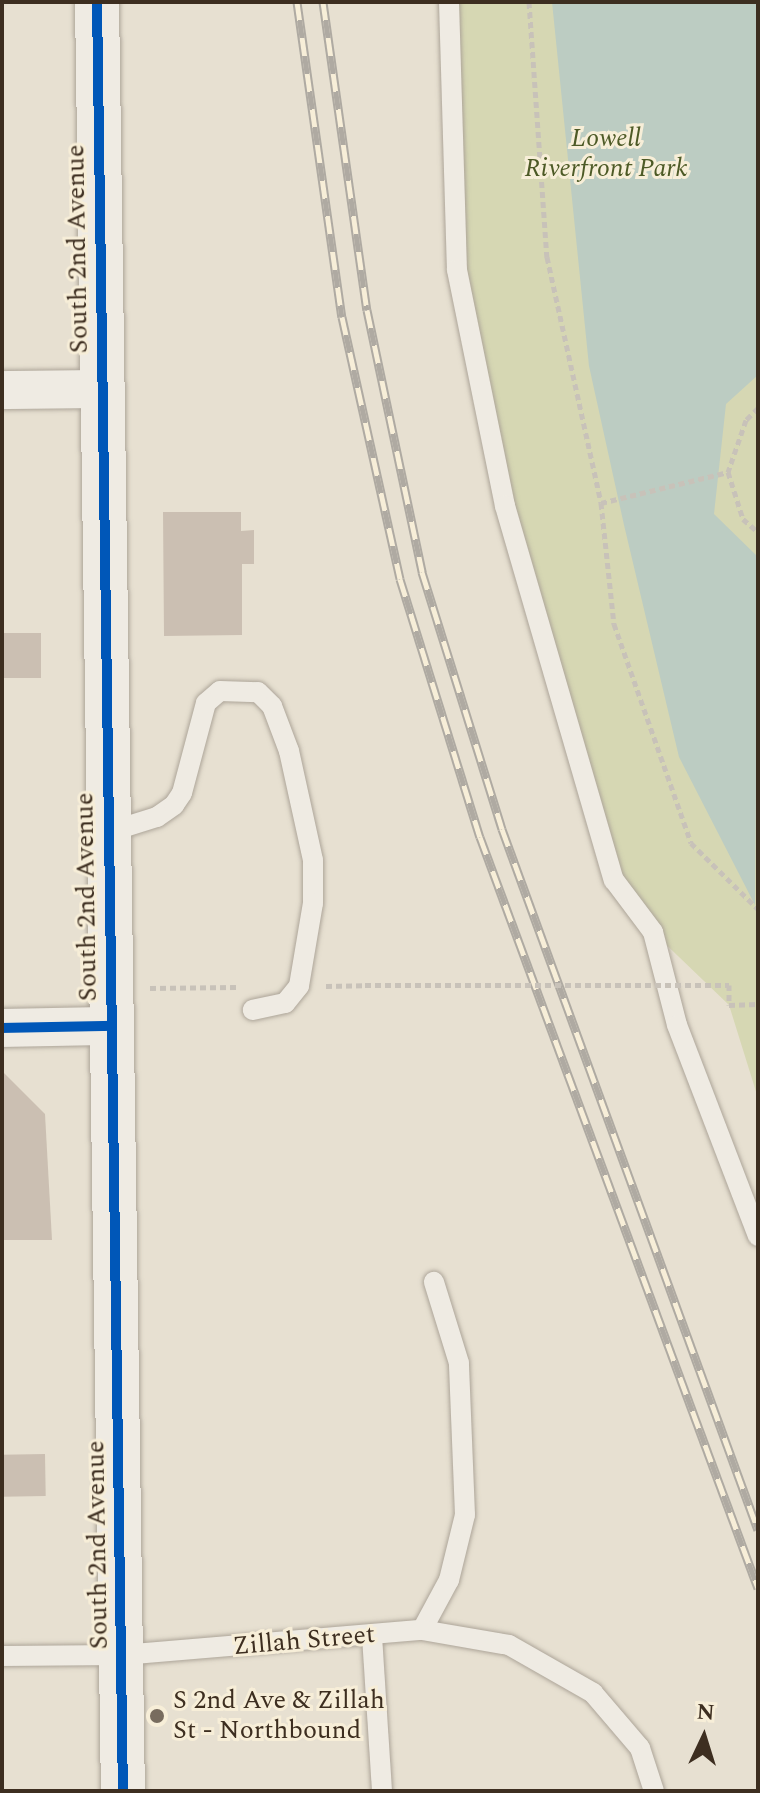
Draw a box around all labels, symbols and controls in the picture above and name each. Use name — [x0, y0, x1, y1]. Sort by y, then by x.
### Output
park label: Lowell Riverfront Park — [524, 123, 688, 184]
street label: South 2nd Avenue — [61, 144, 95, 354]
street label: South 2nd Avenue — [70, 792, 104, 1002]
street label: South 2nd Avenue — [81, 1440, 115, 1650]
street label: Zillah Street — [232, 1619, 376, 1663]
place label: S 2nd Ave & Zillah St - Northbound — [173, 1685, 385, 1746]
text: N — [696, 1695, 716, 1730]
north arrow — [664, 1697, 744, 1777]
marker: S 2nd Ave & Zillah St - Northbound — [148, 1707, 166, 1725]

